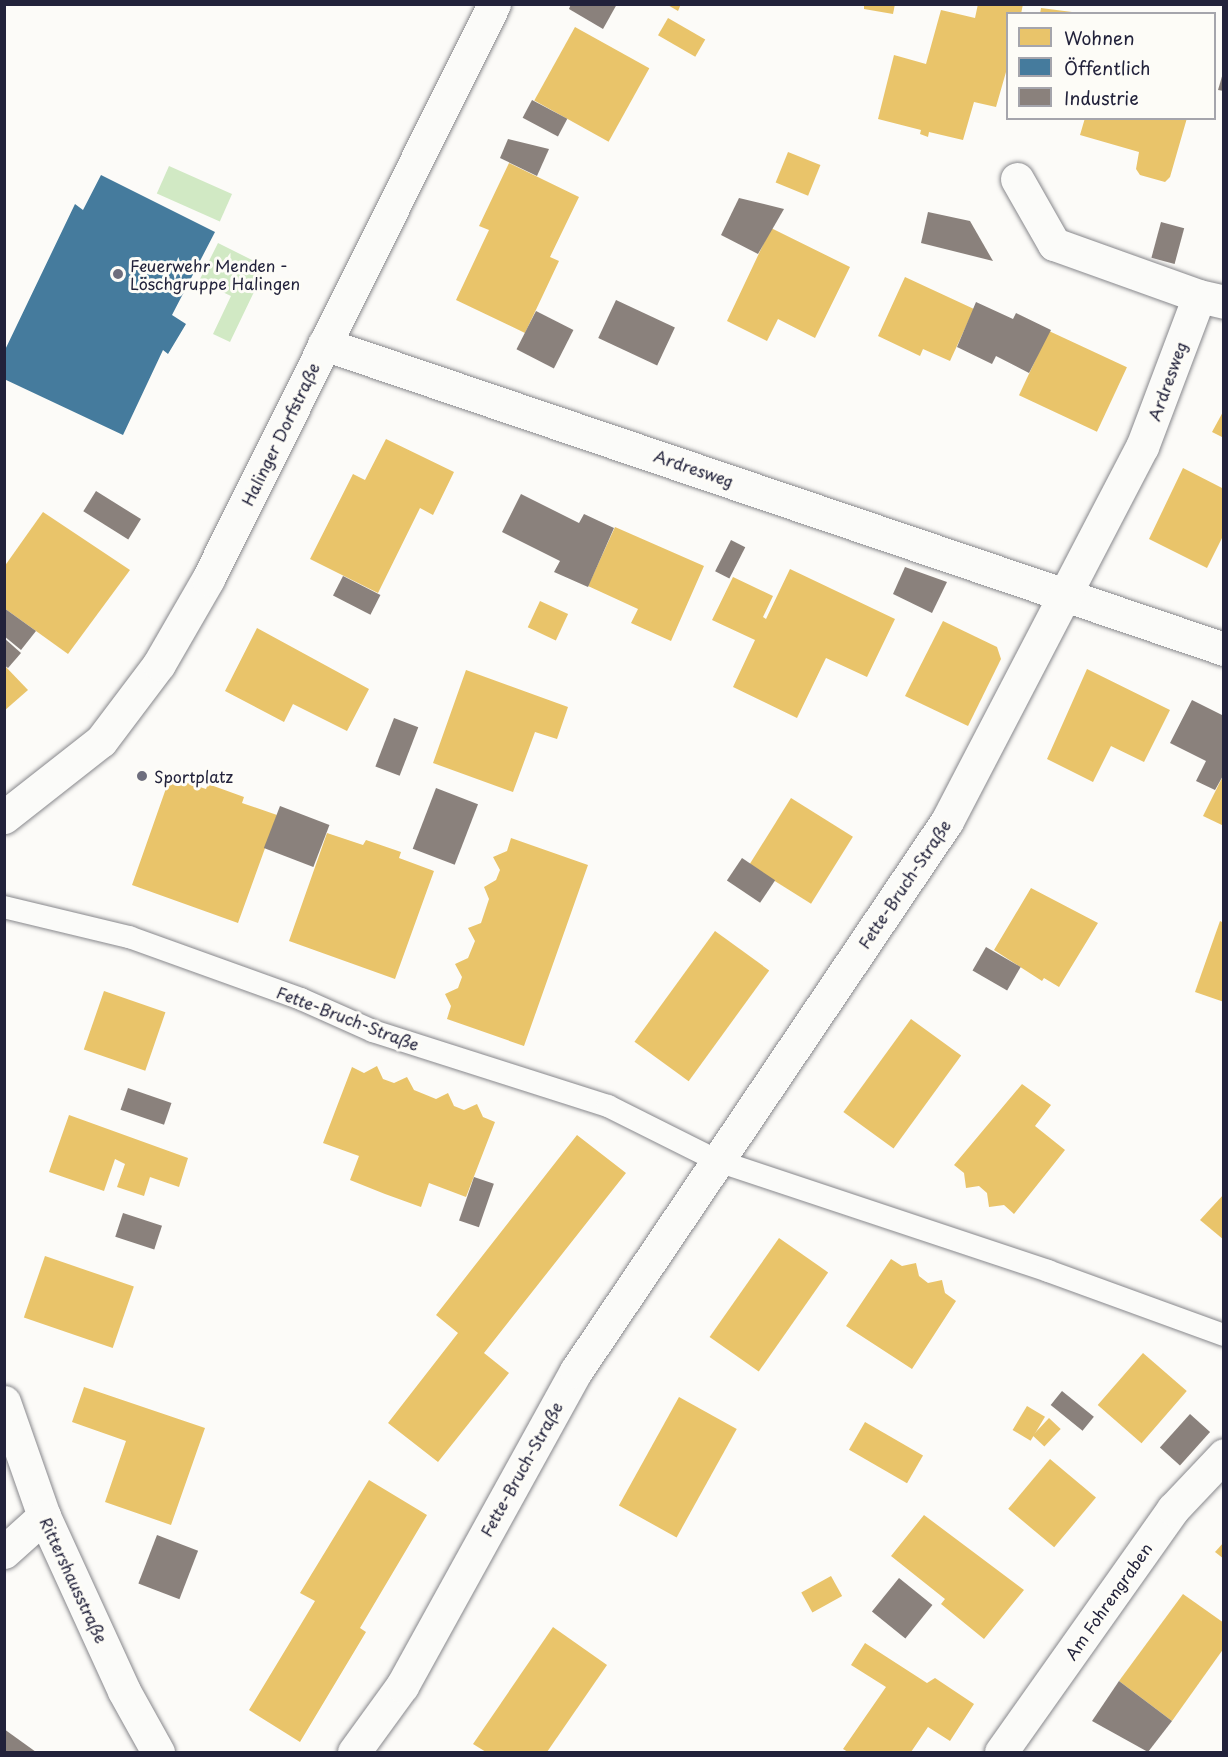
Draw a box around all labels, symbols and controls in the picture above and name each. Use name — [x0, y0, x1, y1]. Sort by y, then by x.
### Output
legend — [1006, 12, 1216, 120]
text: Wohnen — [1064, 24, 1135, 51]
text: Öffentlich — [1064, 54, 1151, 81]
text: Industrie — [1064, 84, 1139, 111]
place label: Feuerwehr Menden - Löschgruppe Halingen — [130, 255, 300, 293]
marker: Feuerwehr Menden - Löschgruppe Halingen — [111, 267, 125, 281]
street label: Ardresweg — [1144, 339, 1190, 423]
street label: Halinger Dorfstraße — [237, 359, 323, 509]
street label: Ardresweg — [652, 445, 736, 491]
place label: Sportplatz — [154, 766, 233, 786]
marker: Sportplatz — [135, 769, 149, 783]
street label: Fette-Bruch-Straße — [854, 816, 954, 952]
street label: Fette-Bruch-Straße — [274, 982, 422, 1054]
street label: Fette-Bruch-Straße — [476, 1398, 566, 1540]
street label: Rittershausstraße — [36, 1514, 112, 1646]
street label: Am Fohrengraben — [1060, 1538, 1156, 1664]

